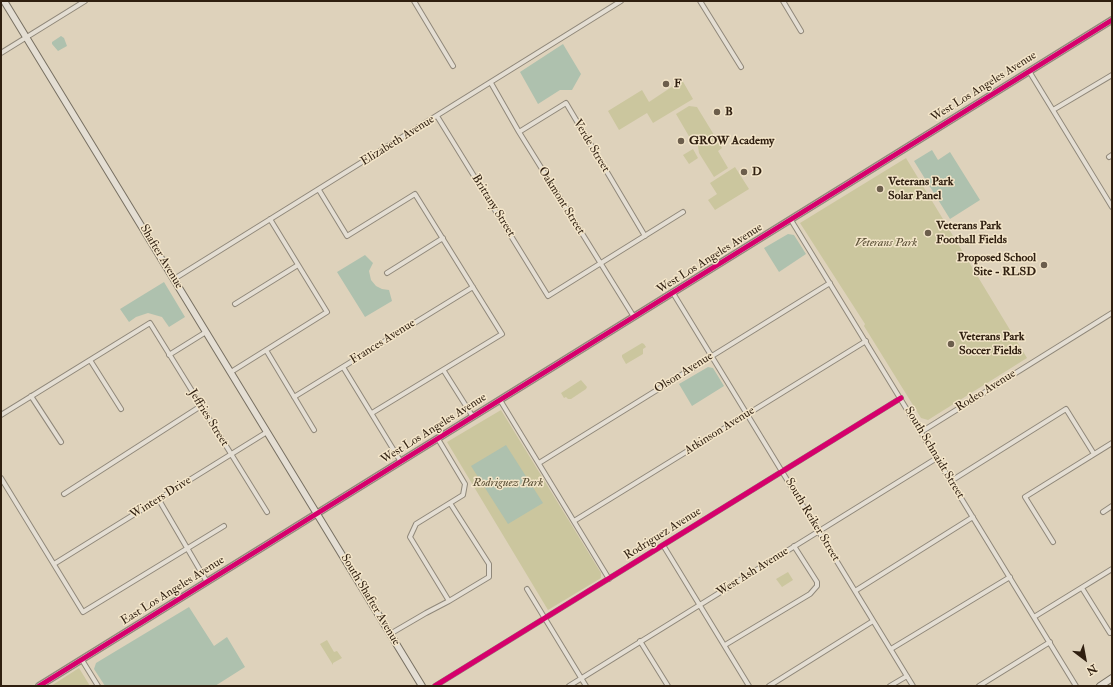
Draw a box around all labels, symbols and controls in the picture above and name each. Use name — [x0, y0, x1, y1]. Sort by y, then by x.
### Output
street label: West Los Angeles Avenue — [928, 49, 1040, 125]
place label: F — [674, 77, 682, 91]
marker: F — [661, 79, 671, 89]
place label: B — [725, 105, 733, 119]
marker: B — [712, 107, 722, 117]
street label: Elizabeth Avenue — [359, 113, 437, 169]
street label: Verde Street — [570, 117, 612, 175]
place label: GROW Academy — [689, 134, 774, 148]
marker: GROW Academy — [676, 136, 686, 146]
street label: Oakmont Street — [535, 165, 587, 237]
place label: D — [752, 165, 762, 179]
marker: D — [739, 167, 749, 177]
street label: Brittany Street — [468, 172, 518, 240]
place label: Veterans Park Solar Panel — [888, 175, 953, 203]
marker: Veterans Park Solar Panel — [875, 184, 885, 194]
place label: Veterans Park Football Fields — [936, 219, 1007, 247]
street label: West Los Angeles Avenue — [654, 221, 766, 297]
street label: Shafter Avenue — [136, 222, 186, 292]
marker: Veterans Park Football Fields — [923, 228, 933, 238]
park label: Veterans Park — [855, 236, 917, 250]
place label: Proposed School Site - RLSD — [957, 251, 1036, 279]
marker: Proposed School Site - RLSD — [1039, 260, 1049, 270]
street label: Frances Avenue — [348, 316, 418, 368]
place label: Veterans Park Soccer Fields — [959, 330, 1024, 358]
marker: Veterans Park Soccer Fields — [946, 339, 956, 349]
street label: Olson Avenue — [652, 349, 716, 397]
street label: Rodeo Avenue — [953, 367, 1019, 415]
street label: Jeffries Street — [185, 387, 231, 449]
street label: West Los Angeles Avenue — [378, 391, 490, 467]
street label: Atkinson Avenue — [682, 404, 758, 458]
street label: South Schnaidt Street — [901, 404, 967, 502]
street label: Winters Drive — [128, 474, 194, 522]
park label: Rodriguez Park — [473, 476, 543, 490]
street label: South Reiker Street — [781, 476, 843, 564]
street label: Rodriguez Avenue — [622, 505, 704, 563]
street label: West Ash Avenue — [714, 544, 792, 600]
street label: South Shafter Avenue — [337, 552, 403, 648]
street label: East Los Angeles Avenue — [119, 553, 227, 629]
north arrow — [1065, 639, 1105, 679]
text: N — [1084, 661, 1099, 678]

